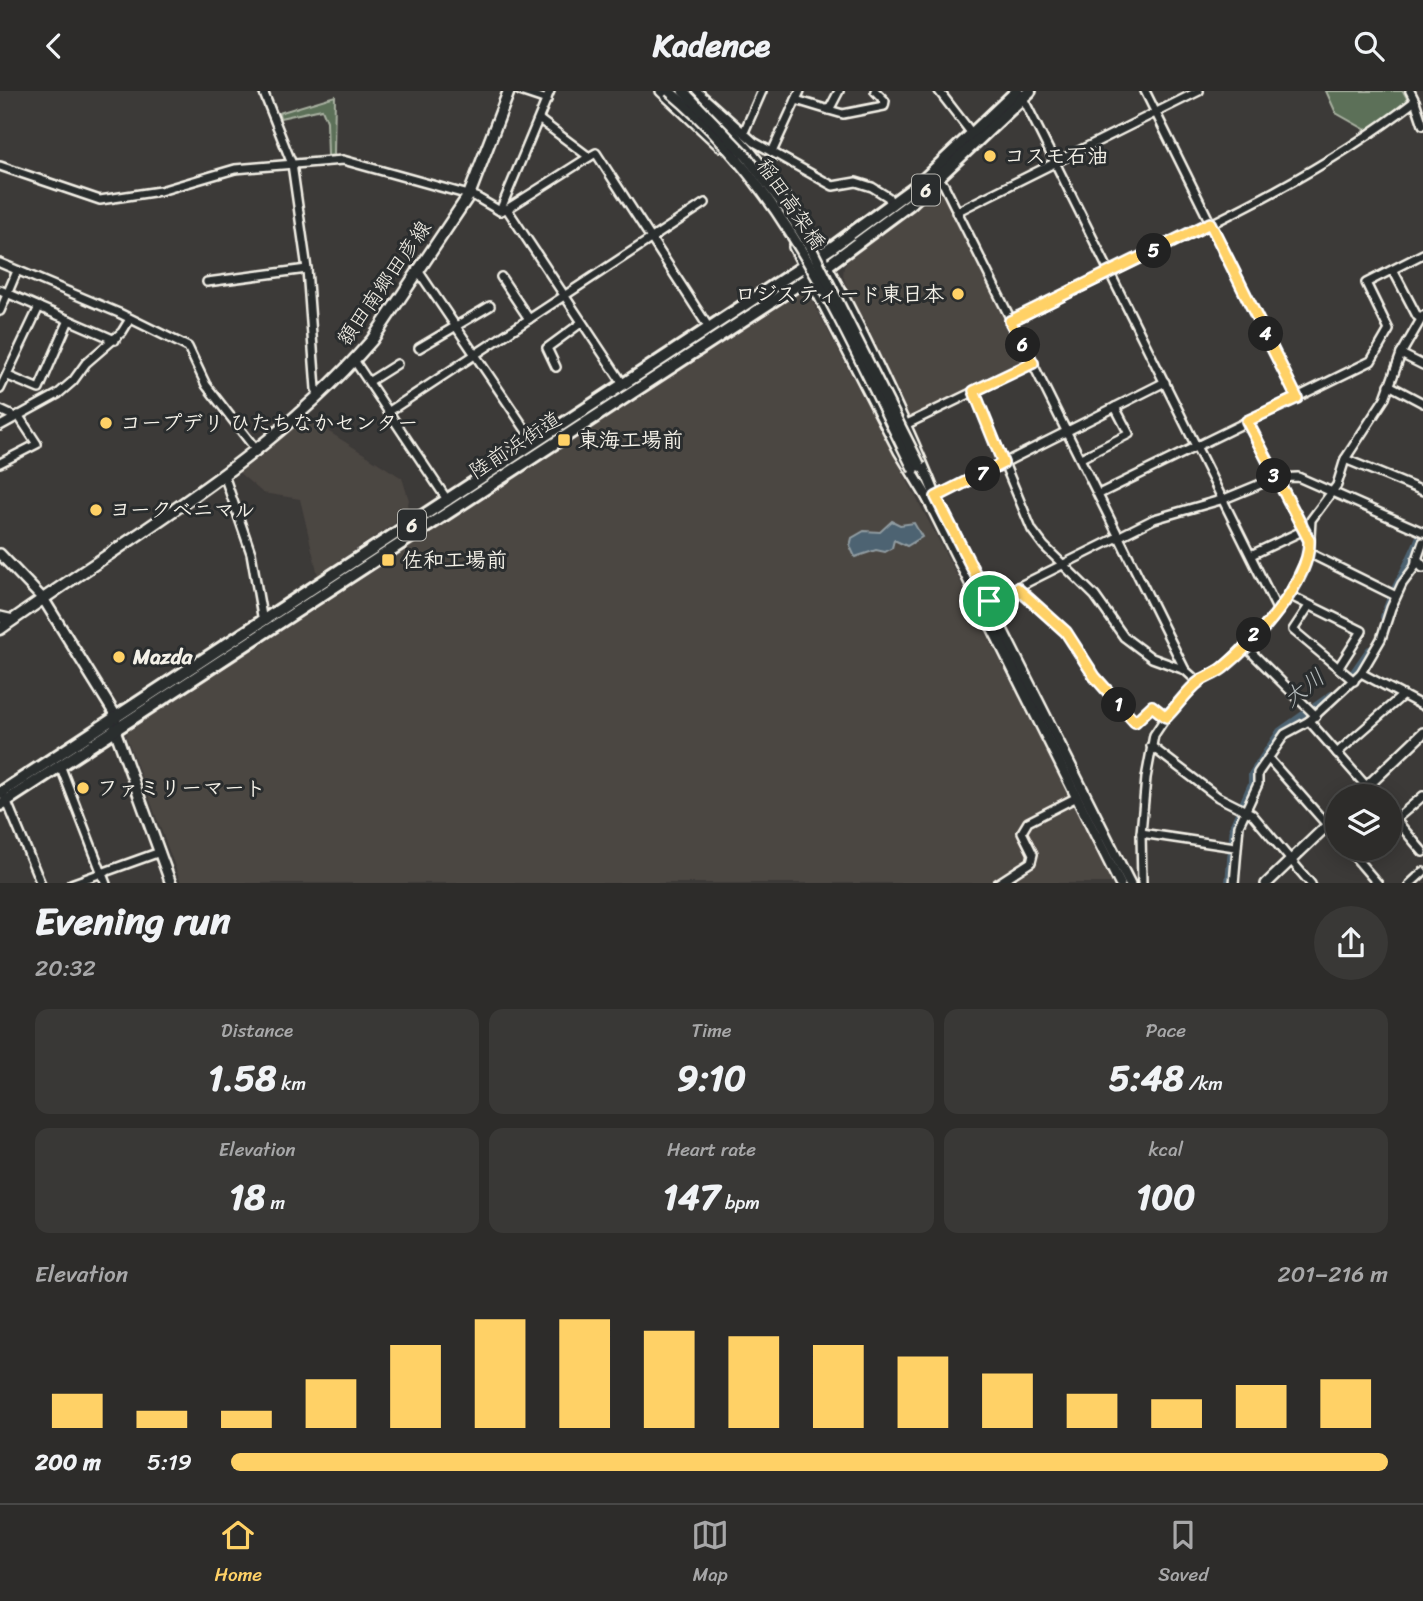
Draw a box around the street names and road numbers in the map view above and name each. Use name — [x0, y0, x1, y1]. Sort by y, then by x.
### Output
street label: 稲田高架橋 — [746, 150, 836, 258]
road number: 6 — [912, 174, 940, 205]
street label: 額田南郷田彦線 — [326, 212, 442, 354]
street label: 陸前浜街道 — [461, 400, 569, 490]
road number: 6 — [398, 509, 426, 540]

